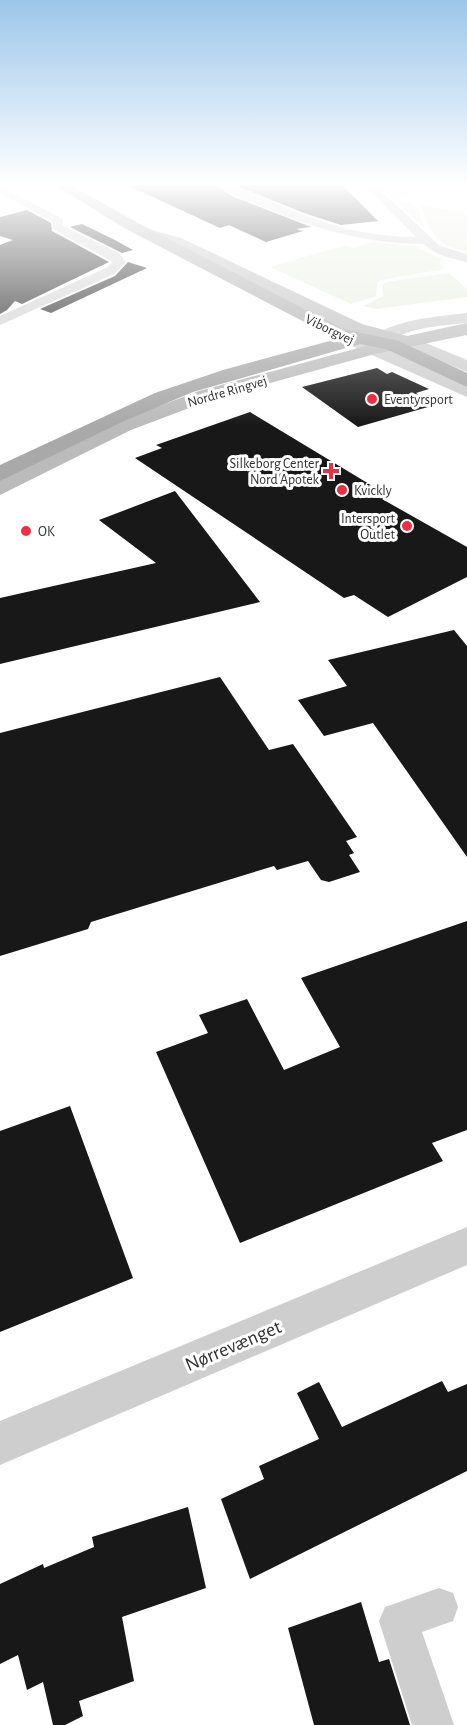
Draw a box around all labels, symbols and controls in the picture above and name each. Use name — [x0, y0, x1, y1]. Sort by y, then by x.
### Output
street label: Viborgvej — [303, 312, 356, 348]
street label: Nordre Ringvej — [186, 374, 269, 410]
marker: Eventyrsport — [365, 392, 379, 406]
place label: Eventyrsport — [384, 393, 453, 407]
place label: Silkeborg Center Nord Apotek — [229, 457, 320, 487]
marker: Silkeborg Center Nord Apotek — [324, 464, 338, 478]
marker: Kvickly — [335, 483, 349, 497]
place label: Kvickly — [354, 484, 392, 498]
place label: Intersport Outlet — [341, 512, 396, 542]
marker: Intersport Outlet — [400, 519, 414, 533]
marker: OK — [19, 524, 33, 538]
place label: OK — [38, 525, 55, 539]
street label: Nørrevænget — [182, 1316, 285, 1375]

